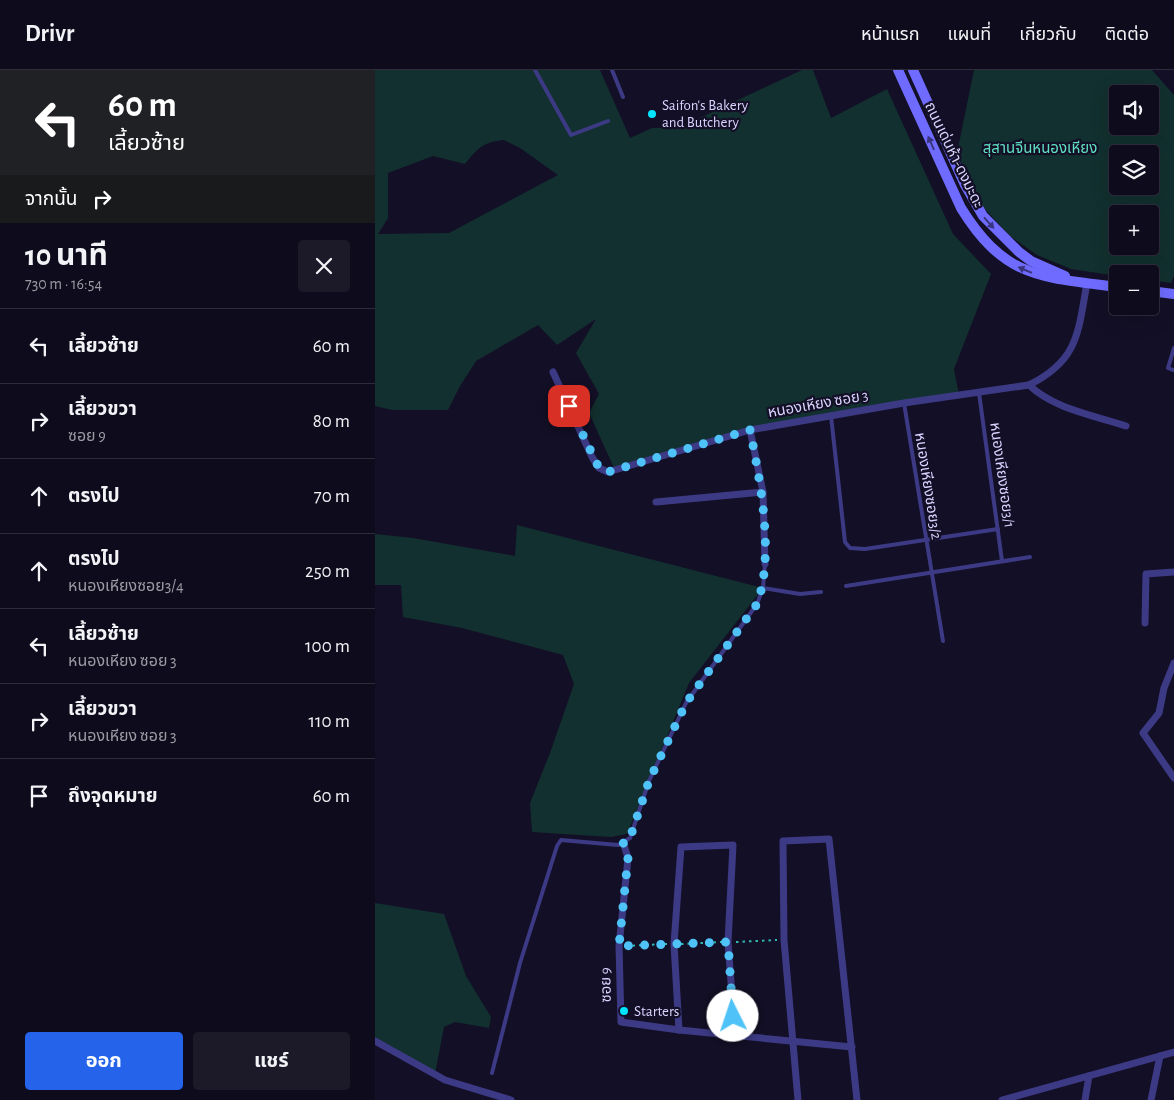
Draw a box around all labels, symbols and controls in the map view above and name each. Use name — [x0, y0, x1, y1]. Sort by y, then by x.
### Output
text: Drivr — [25, 22, 74, 46]
text: หน้าแรก — [861, 26, 919, 44]
text: แผนที่ — [947, 26, 991, 44]
text: เกี่ยวกับ — [1019, 26, 1077, 44]
text: ติดต่อ — [1105, 26, 1149, 44]
map controls — [1109, 85, 1159, 315]
button: sound — [1109, 85, 1159, 135]
text: 60 m — [108, 88, 177, 123]
icon: left — [25, 90, 90, 155]
place label: Saifon's Bakery and Butchery — [662, 98, 749, 130]
street label: ถนนเด่นห้า-ดงมะดะ — [922, 99, 988, 210]
marker: Saifon's Bakery and Butchery — [646, 108, 658, 120]
text: เลี้ยวซ้าย — [108, 132, 185, 154]
one-way arrow — [926, 136, 934, 150]
park label: สุสานจีนหนองเหียง — [983, 140, 1097, 157]
button: layers — [1109, 145, 1159, 195]
icon: right — [88, 185, 116, 213]
text: จากนั้น — [25, 190, 78, 209]
button: + — [1109, 205, 1159, 255]
one-way arrow — [983, 217, 995, 229]
button: close — [298, 240, 350, 292]
text: 10 นาที — [25, 241, 108, 271]
one-way arrow — [1018, 265, 1032, 273]
button: − — [1109, 265, 1159, 315]
text: 730 m · 16:54 — [25, 276, 102, 292]
icon: left — [25, 332, 53, 360]
text: เลี้ยวซ้าย — [68, 337, 139, 356]
text: 60 m — [313, 337, 350, 356]
pin — [548, 385, 590, 427]
street label: หนองเหียง ซอย 3 — [766, 387, 869, 420]
icon: arrive — [555, 392, 583, 420]
text: เลี้ยวขวา — [68, 400, 137, 419]
icon: right — [25, 407, 53, 435]
text: 80 m — [313, 412, 350, 431]
street label: หนองเหียงซอย3/1 — [987, 421, 1018, 529]
text: ซอย 9 — [68, 428, 106, 444]
street label: หนองเหียงซอย3/2 — [912, 431, 945, 541]
icon: ahead — [25, 482, 53, 510]
text: ตรงไป — [68, 487, 120, 506]
text: 70 m — [314, 487, 350, 506]
text: ตรงไป — [68, 550, 120, 569]
icon: ahead — [25, 557, 53, 585]
text: 250 m — [305, 562, 350, 581]
text: หนองเหียงซอย3/4 — [68, 578, 184, 594]
text: เลี้ยวซ้าย — [68, 625, 139, 644]
icon: left — [25, 632, 53, 660]
text: 100 m — [305, 637, 350, 656]
text: หนองเหียง ซอย 3 — [68, 653, 177, 669]
text: เลี้ยวขวา — [68, 700, 137, 719]
icon: right — [25, 707, 53, 735]
text: 110 m — [309, 712, 350, 731]
text: หนองเหียง ซอย 3 — [68, 728, 177, 744]
icon: arrive — [25, 782, 53, 810]
text: ถึงจุดหมาย — [68, 787, 158, 806]
text: 60 m — [313, 787, 350, 806]
street label: ซอย 9 — [598, 967, 614, 1003]
position arrow — [706, 989, 758, 1041]
place label: Starters — [634, 1004, 679, 1019]
marker: Starters — [618, 1005, 630, 1017]
button: ออก — [25, 1032, 183, 1090]
button: แชร์ — [193, 1032, 350, 1090]

